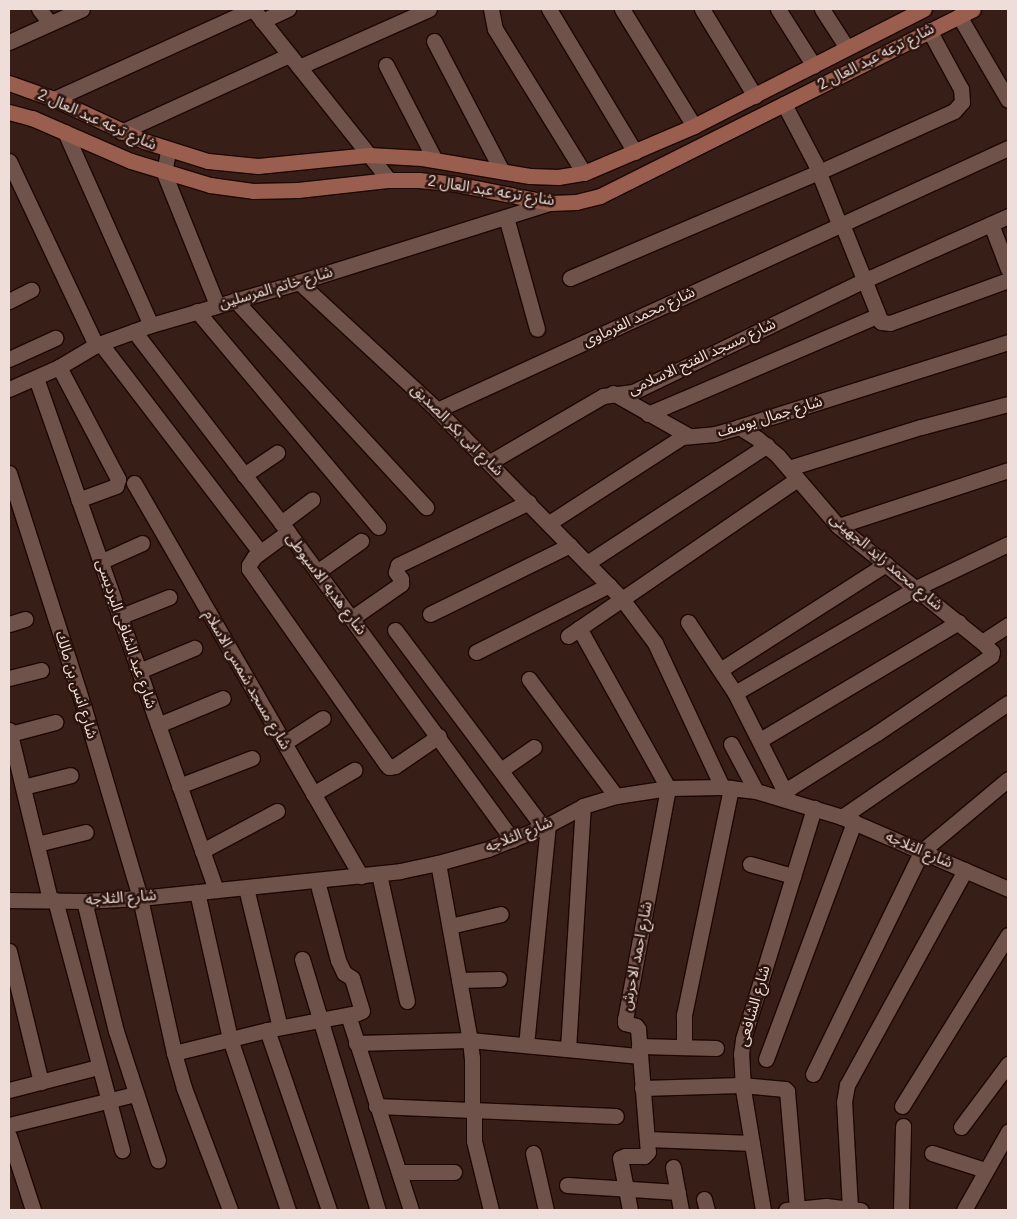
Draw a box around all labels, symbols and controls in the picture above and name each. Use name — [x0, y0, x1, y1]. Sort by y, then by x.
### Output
street label: شارع ترعه عبد العال 2 — [815, 20, 937, 94]
street label: شارع ترعه عبد العال 2 — [35, 86, 159, 154]
street label: شارع ترعه عبد العال 2 — [426, 172, 556, 210]
street label: شارع خاتم المرسلين — [217, 263, 335, 313]
street label: شارع محمد الفرماوى — [580, 283, 698, 351]
street label: شارع مسجد الفتح الاسلامى — [625, 315, 779, 399]
street label: شارع ابى بكر الصديق — [407, 380, 507, 480]
street label: شارع جمال يوسف — [715, 392, 825, 442]
street label: شارع محمد زايد الجهينى — [826, 509, 946, 615]
street label: شارع هديه الاسيوطى — [282, 529, 370, 639]
street label: شارع عبد الشافى البرديسى — [92, 557, 160, 711]
street label: شارع مسجد شمس الاسلام — [200, 607, 294, 753]
street label: شارع انس بن مالك — [51, 629, 101, 741]
street label: شارع الثلاجه — [483, 813, 555, 857]
street label: شارع الثلاجه — [883, 828, 955, 872]
street label: شارع الثلاجه — [85, 887, 157, 909]
street label: شارع احمد الاحرش — [618, 900, 656, 1012]
street label: شارع الشافعى — [734, 964, 774, 1048]

